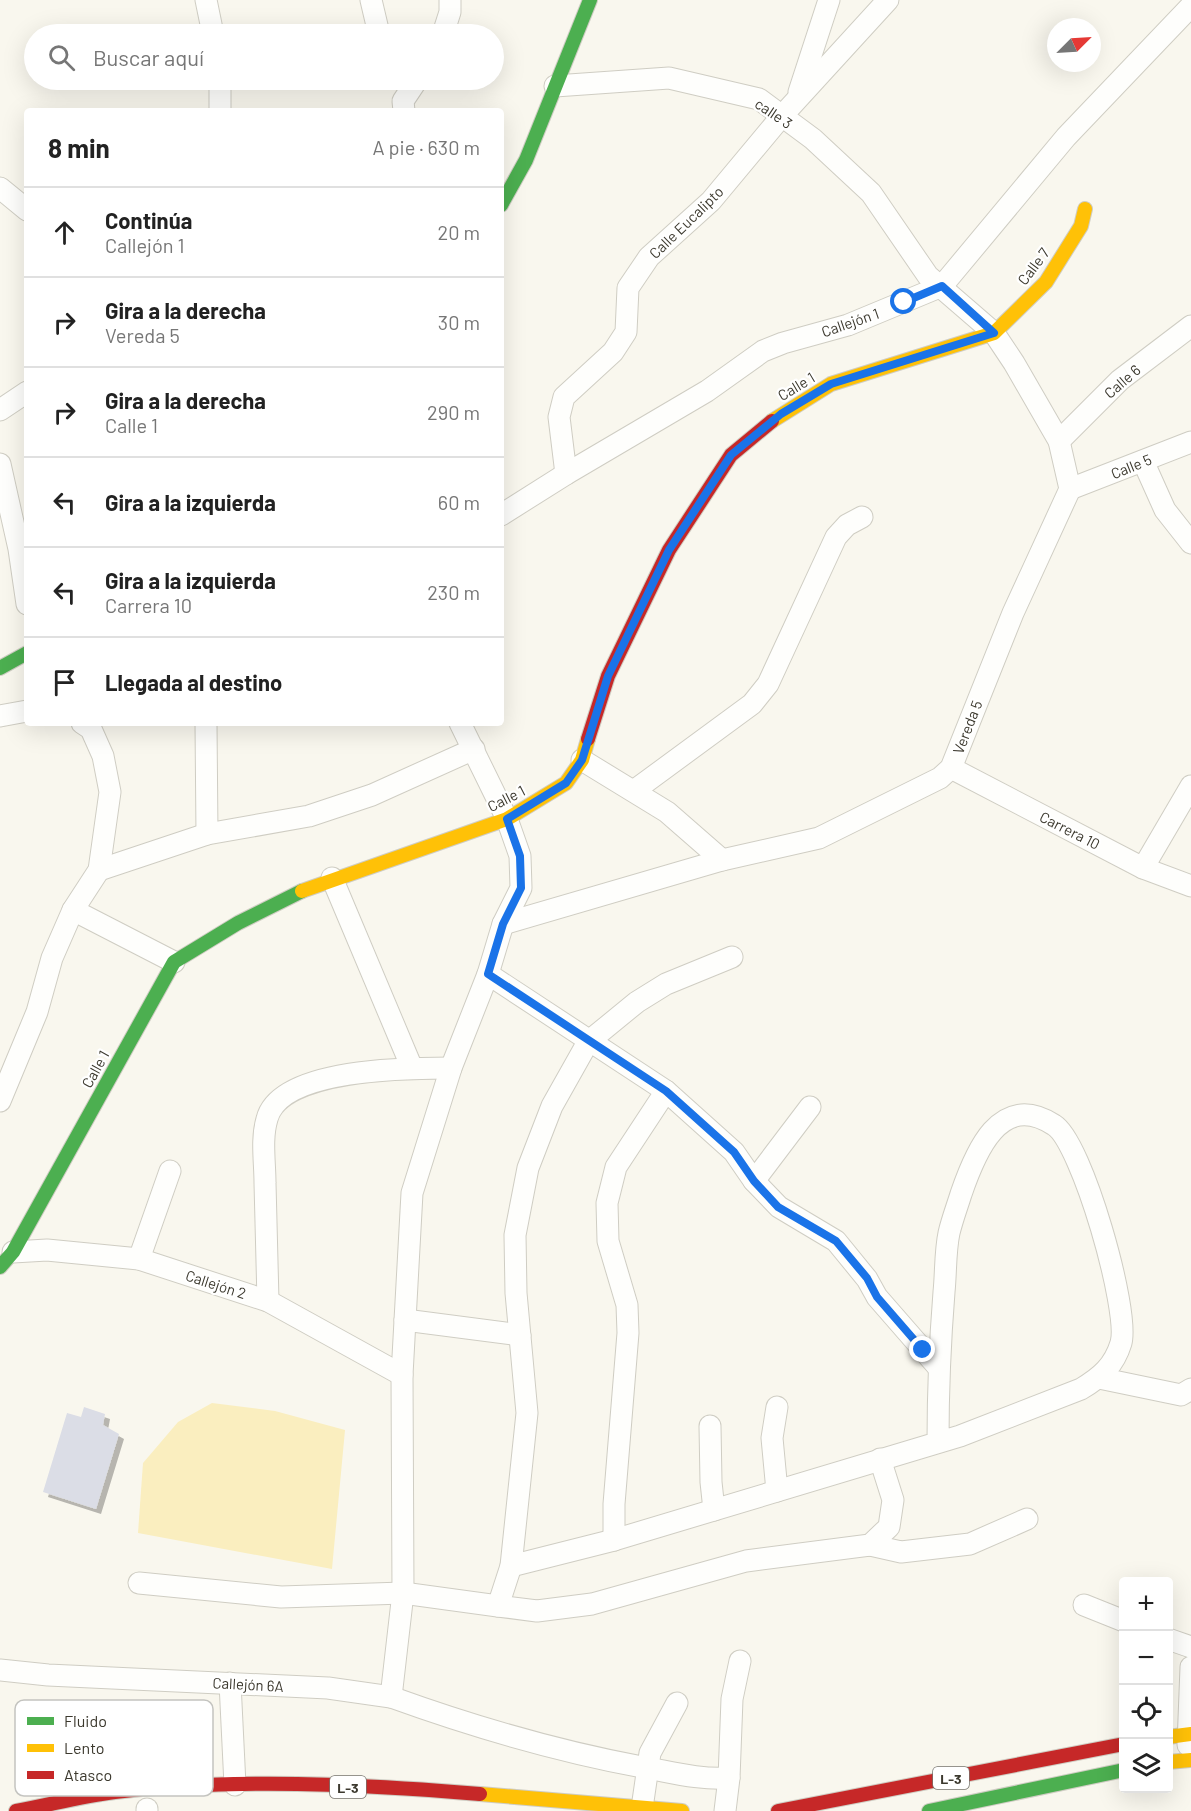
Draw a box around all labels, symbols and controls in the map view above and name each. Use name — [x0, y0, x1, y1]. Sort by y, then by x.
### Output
north arrow — [1047, 18, 1101, 72]
search box — [24, 24, 504, 90]
icon: search — [45, 41, 78, 74]
text: Buscar aquí — [93, 44, 204, 70]
street label: calle 3 — [752, 94, 796, 132]
text: 8 min — [48, 132, 110, 163]
text: A pie · 630 m — [372, 135, 480, 159]
street label: Calle Eucalipto — [645, 182, 727, 262]
text: Continúa — [105, 207, 192, 233]
icon: ahead — [48, 216, 81, 249]
text: 20 m — [437, 220, 480, 244]
text: Callejón 1 — [105, 233, 184, 257]
street label: Calle 7 — [1013, 244, 1053, 288]
route start — [890, 288, 916, 314]
text: Gira a la derecha — [105, 297, 266, 323]
street label: Callejón 1 — [819, 304, 881, 340]
icon: right — [48, 306, 81, 339]
text: 30 m — [438, 310, 480, 334]
text: Vereda 5 — [105, 323, 180, 347]
street label: Calle 6 — [1100, 360, 1144, 402]
street label: Calle 1 — [774, 368, 818, 404]
text: Gira a la derecha — [105, 387, 266, 413]
icon: right — [48, 396, 81, 429]
text: 290 m — [427, 400, 480, 424]
text: Calle 1 — [105, 413, 158, 437]
street label: Calle 5 — [1108, 450, 1154, 482]
icon: left — [48, 486, 81, 519]
text: Gira a la izquierda — [105, 489, 276, 515]
text: 60 m — [438, 490, 480, 514]
text: Gira a la izquierda — [105, 567, 276, 593]
icon: left — [48, 576, 81, 609]
text: 230 m — [427, 580, 480, 604]
text: Carrera 10 — [105, 593, 192, 617]
icon: arrive — [48, 666, 81, 699]
text: Llegada al destino — [105, 669, 282, 695]
street label: Vereda 5 — [949, 698, 985, 756]
street label: Calle 1 — [484, 781, 528, 815]
street label: Carrera 10 — [1037, 807, 1103, 853]
street label: Calle 1 — [77, 1047, 113, 1091]
street label: Callejón 2 — [184, 1266, 248, 1302]
route end — [909, 1336, 935, 1362]
map controls — [1119, 1577, 1173, 1793]
button: + — [1119, 1577, 1173, 1631]
button: − — [1119, 1631, 1173, 1685]
street label: Callejón 6A — [212, 1673, 284, 1695]
button: locate — [1119, 1685, 1173, 1739]
legend — [15, 1700, 213, 1796]
text: Fluido — [64, 1711, 107, 1730]
text: Lento — [64, 1738, 105, 1757]
button: layers — [1119, 1739, 1173, 1793]
text: Atasco — [64, 1765, 112, 1784]
road number: L-3 — [933, 1767, 969, 1789]
road number: L-3 — [330, 1776, 366, 1798]

